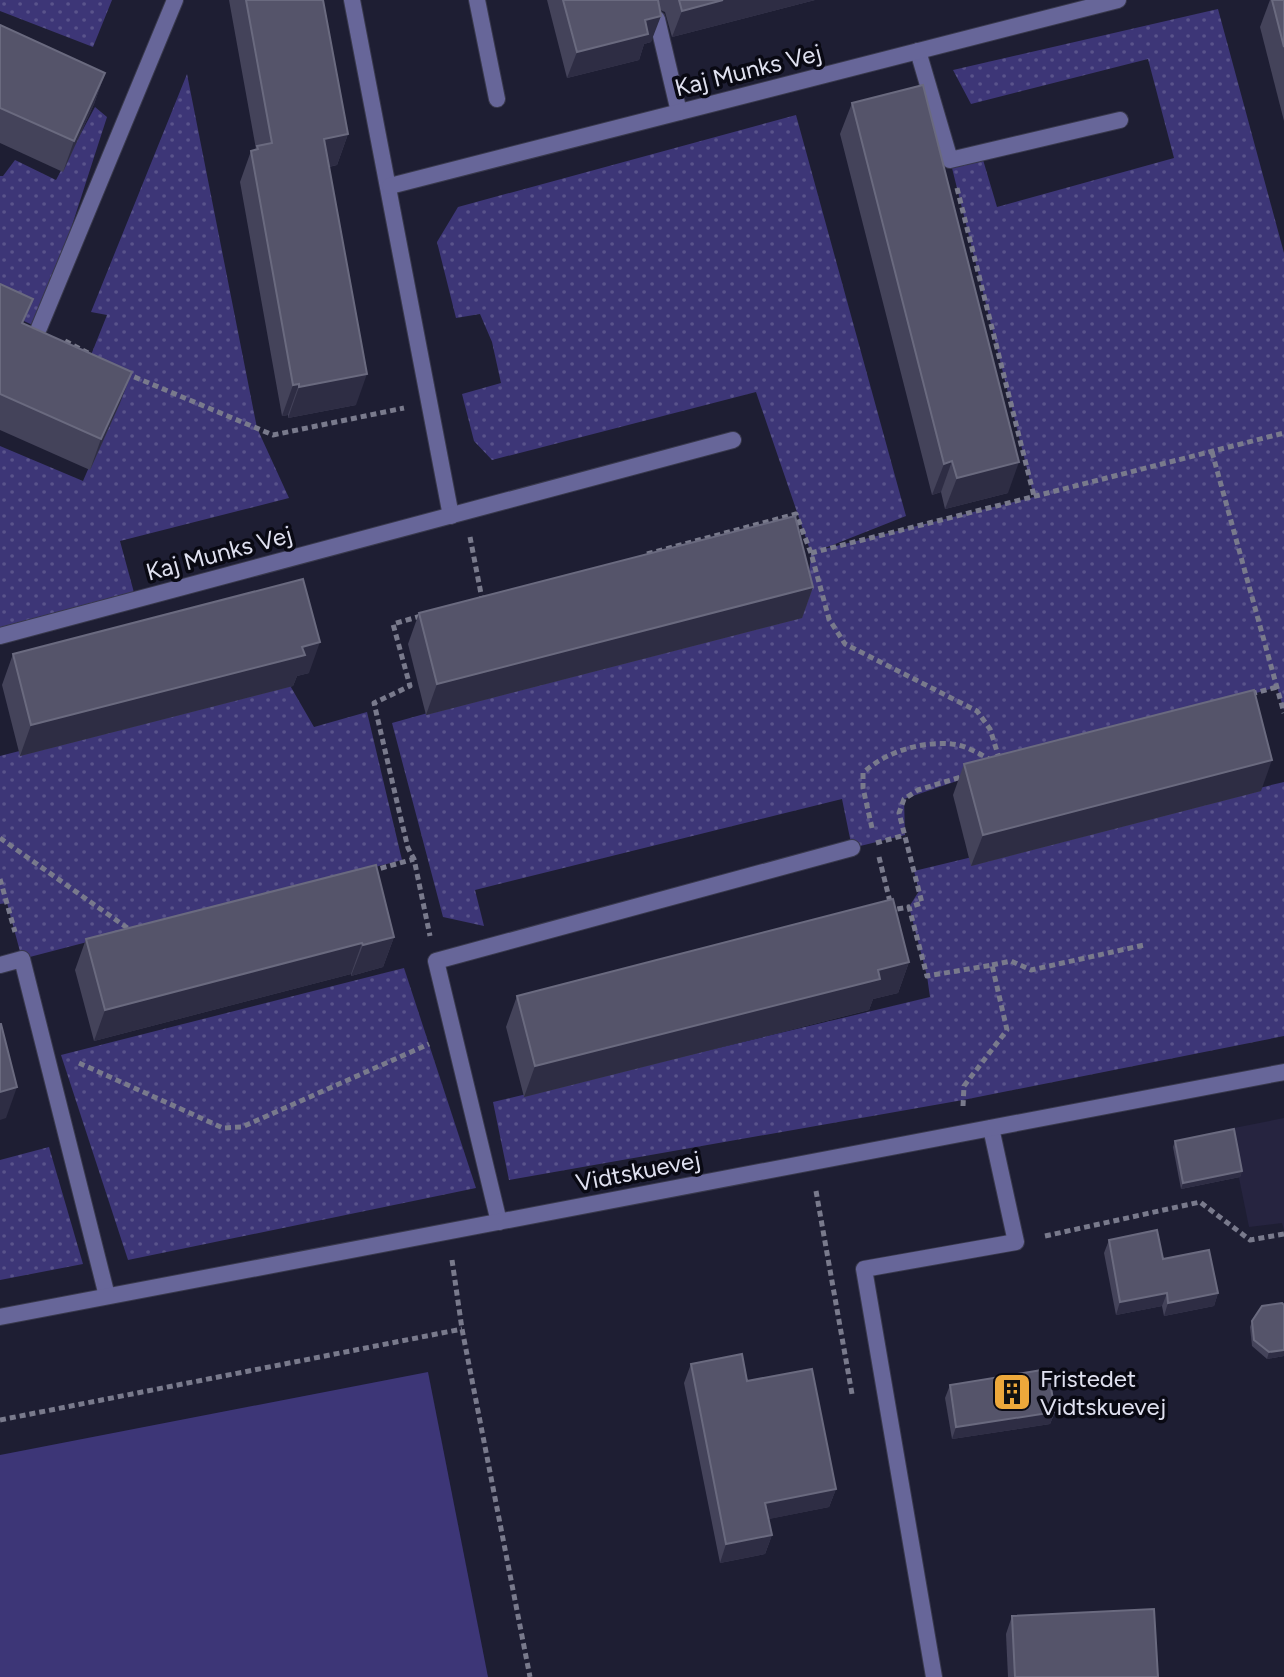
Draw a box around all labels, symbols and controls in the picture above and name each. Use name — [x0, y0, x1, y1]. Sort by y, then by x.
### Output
street label: Kaj Munks Vej — [672, 38, 824, 102]
street label: Kaj Munks Vej — [143, 520, 295, 586]
street label: Vidtskuevej — [573, 1145, 703, 1197]
place label: Fristedet Vidtskuevej — [1040, 1364, 1166, 1421]
building icon: Fristedet Vidtskuevej — [991, 1371, 1033, 1413]

